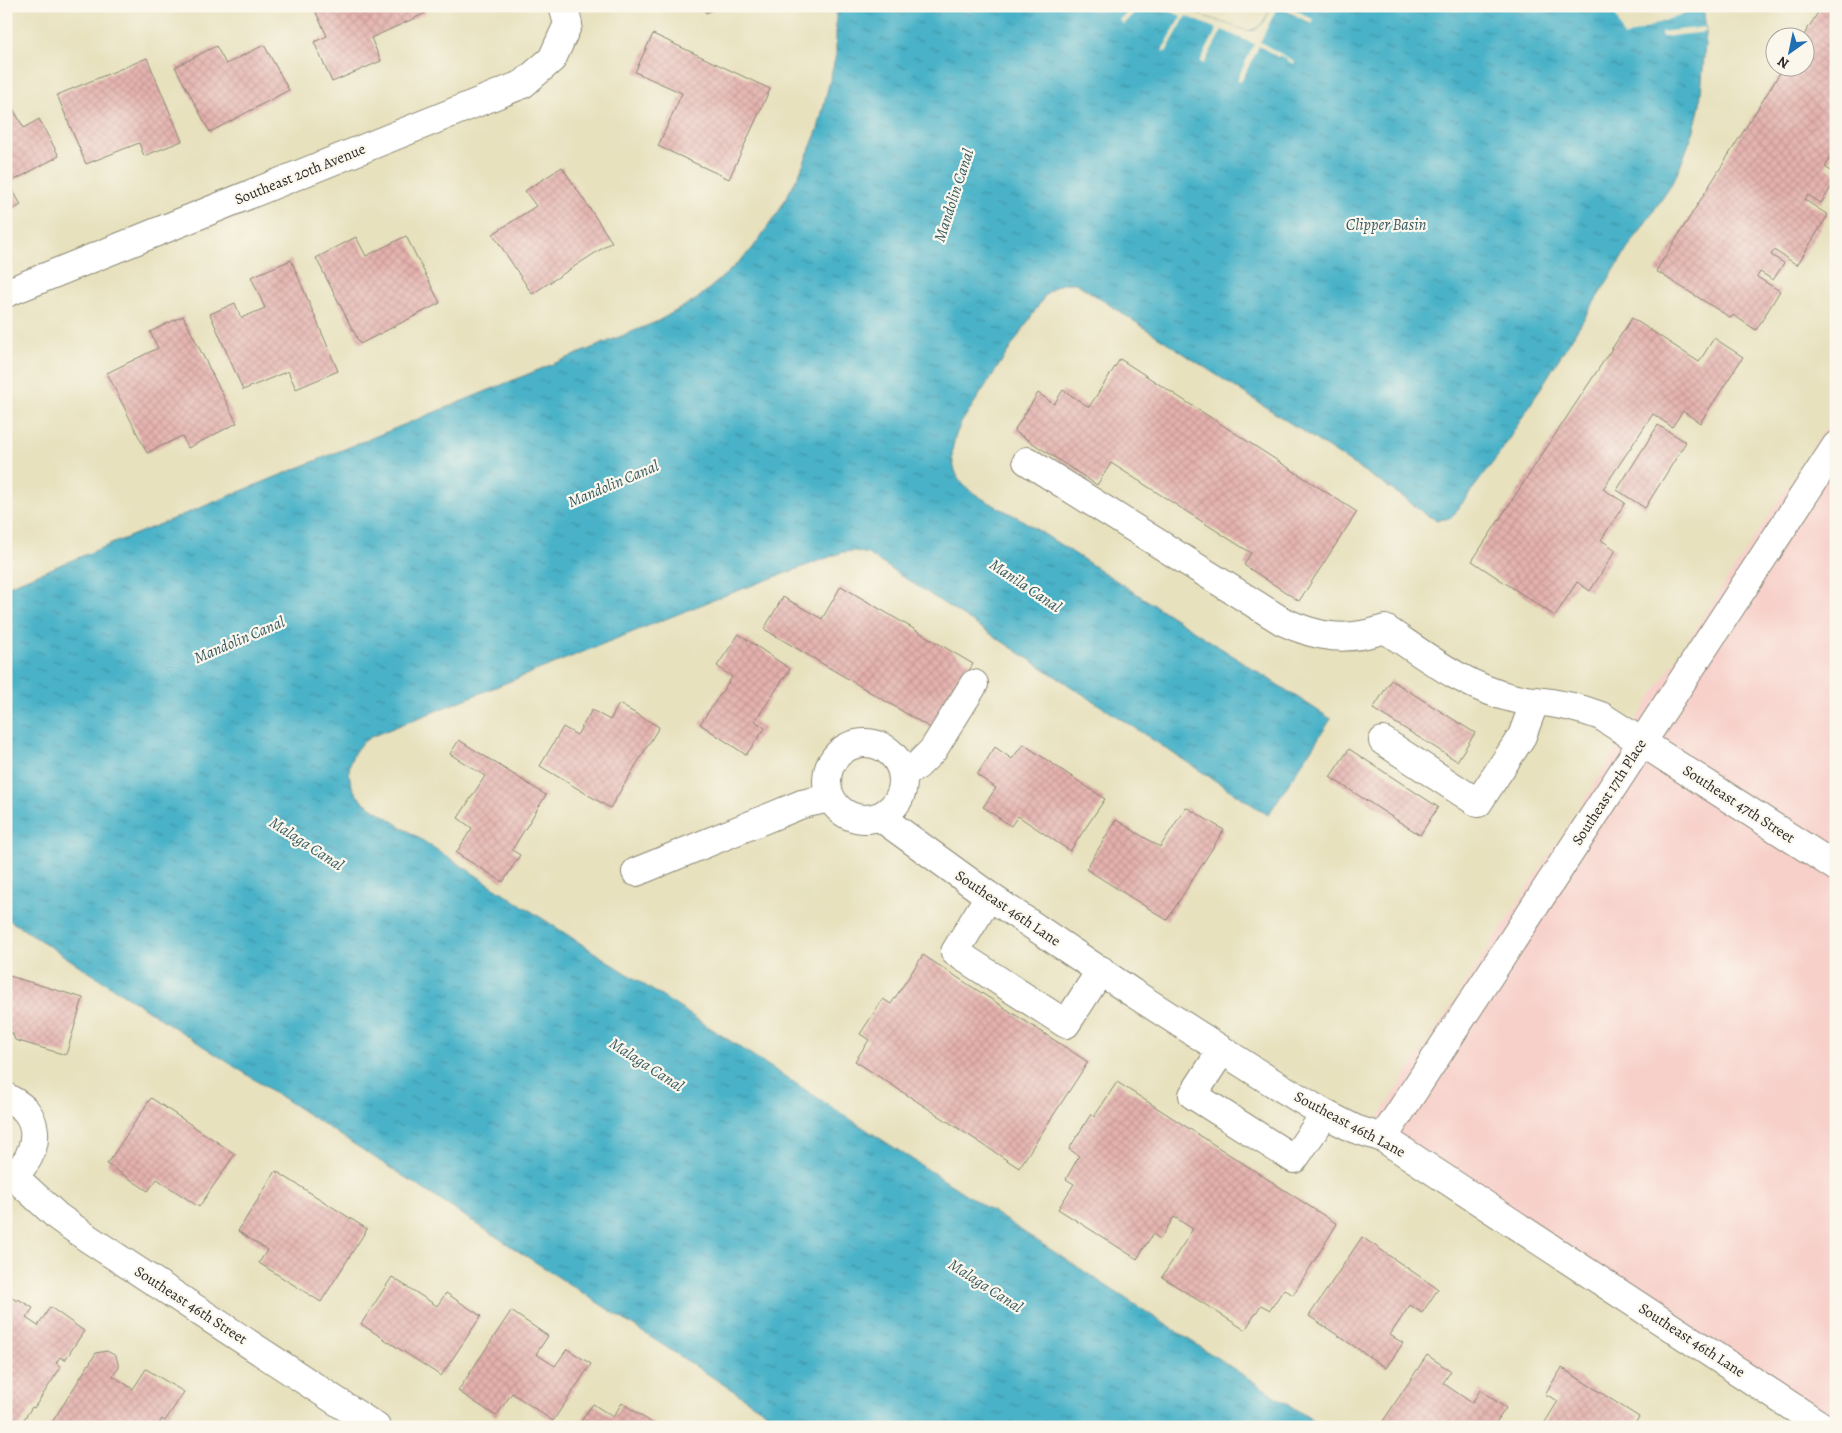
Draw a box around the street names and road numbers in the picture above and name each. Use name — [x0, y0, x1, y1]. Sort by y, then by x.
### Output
street label: Southeast 20th Avenue — [232, 138, 369, 209]
street label: Southeast 17th Place — [1567, 735, 1651, 849]
street label: Southeast 47th Street — [1679, 760, 1799, 848]
street label: Southeast 46th Lane — [951, 865, 1065, 951]
street label: Southeast 46th Lane — [1291, 1086, 1409, 1162]
street label: Southeast 46th Street — [131, 1261, 251, 1349]
street label: Southeast 46th Lane — [1635, 1298, 1749, 1382]

